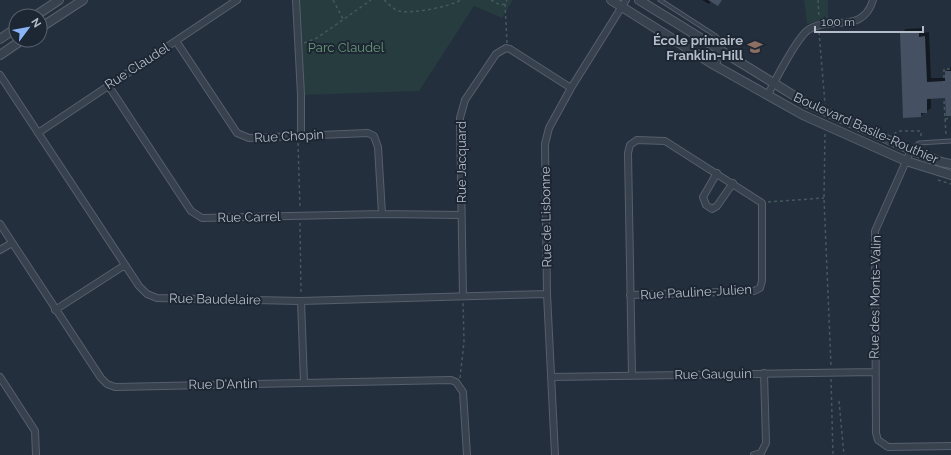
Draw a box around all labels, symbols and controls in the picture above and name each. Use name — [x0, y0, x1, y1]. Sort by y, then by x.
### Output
north arrow — [8, 8, 48, 48]
scale bar — [815, 8, 923, 34]
text: 100 m — [821, 15, 855, 29]
text: N — [28, 16, 44, 30]
place label: École primaire Franklin-Hill — [653, 33, 744, 63]
school or university icon: École primaire Franklin-Hill — [746, 38, 764, 56]
street label: Rue Claudel — [102, 39, 172, 92]
park label: Parc Claudel — [308, 40, 385, 55]
street label: Boulevard Basile-Routhier — [791, 89, 941, 167]
street label: Rue Jacquard — [454, 121, 469, 203]
street label: Rue Chopin — [254, 127, 324, 145]
street label: Rue de Lisbonne — [538, 166, 554, 268]
street label: Rue Carrel — [217, 209, 281, 225]
street label: Rue des Monts-Valin — [866, 235, 884, 359]
street label: Rue Pauline-Julien — [640, 282, 752, 302]
street label: Rue Baudelaire — [169, 291, 261, 307]
street label: Rue Gauguin — [674, 366, 752, 382]
street label: Rue D'Antin — [188, 376, 258, 392]

